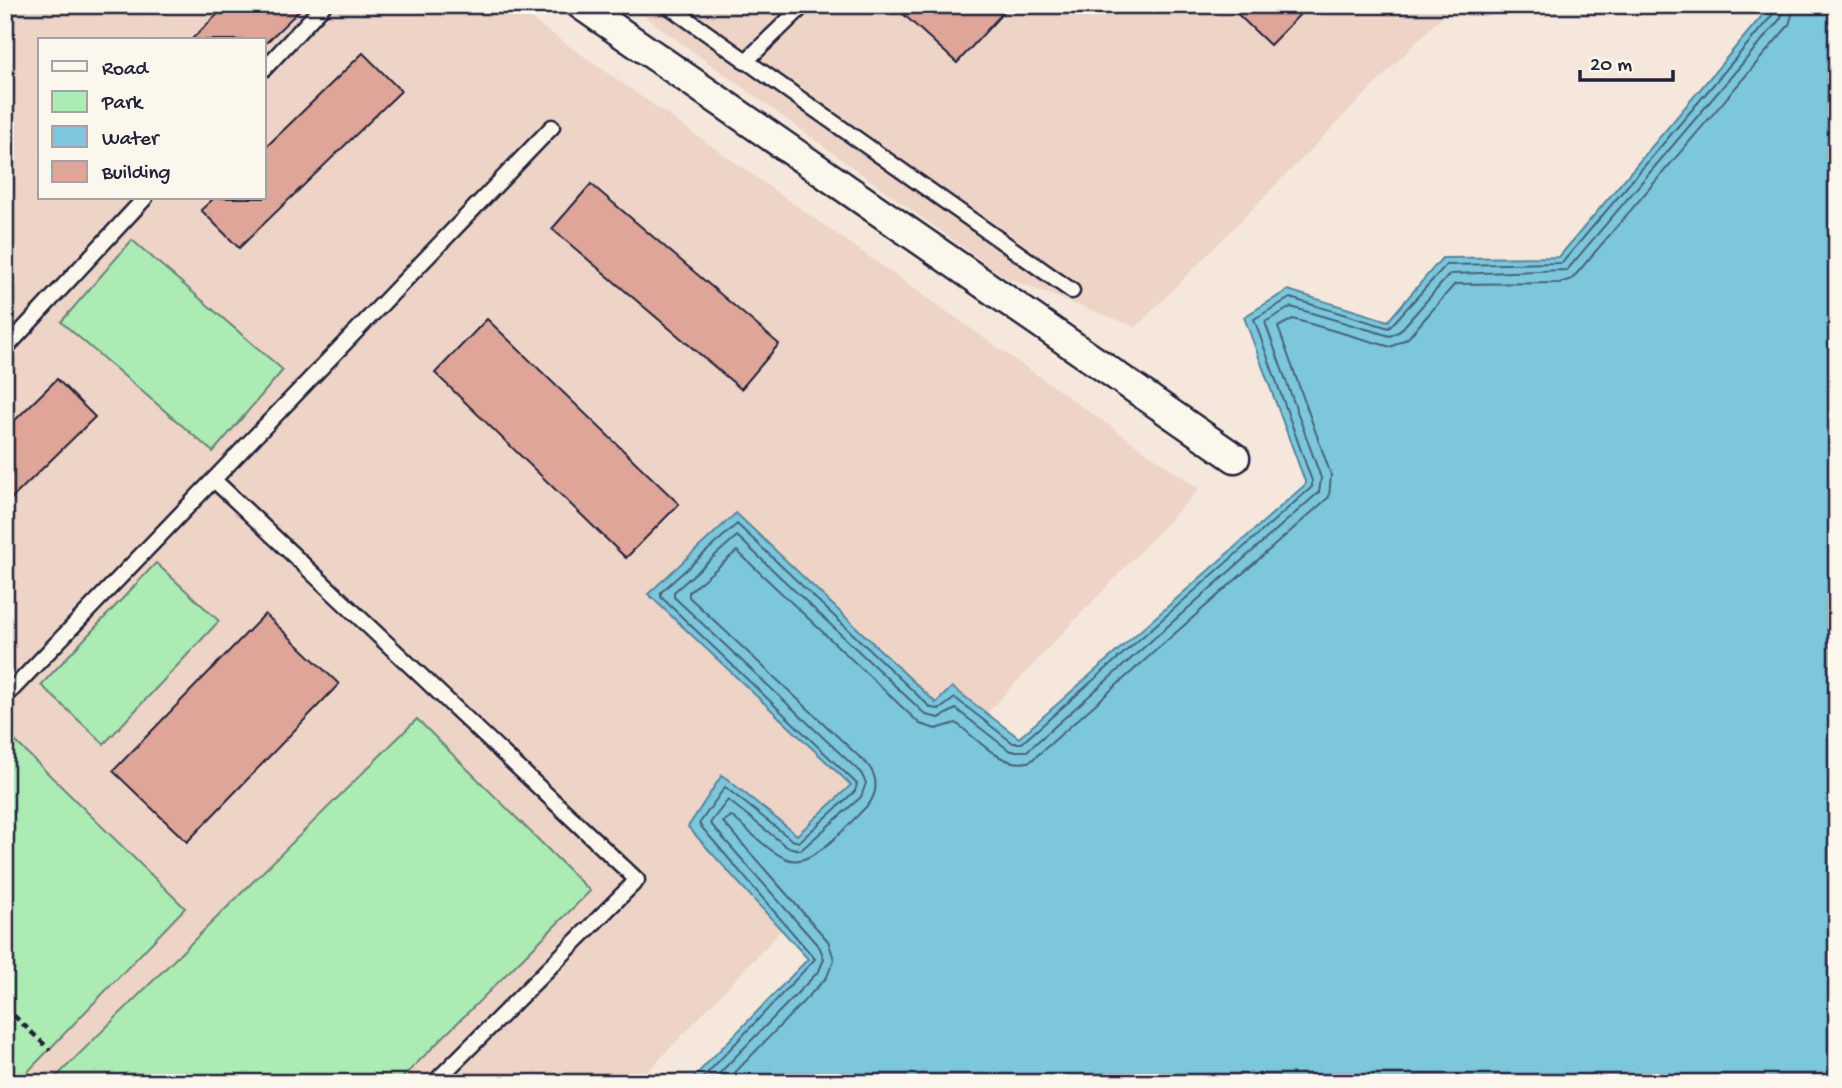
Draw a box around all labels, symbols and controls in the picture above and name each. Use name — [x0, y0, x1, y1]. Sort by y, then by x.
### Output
legend — [38, 38, 266, 200]
scale bar — [1580, 38, 1672, 82]
text: 20 m — [1590, 54, 1632, 79]
text: Road — [102, 58, 150, 83]
text: Park — [101, 92, 145, 117]
text: Water — [102, 128, 160, 153]
text: Building — [101, 162, 171, 187]

